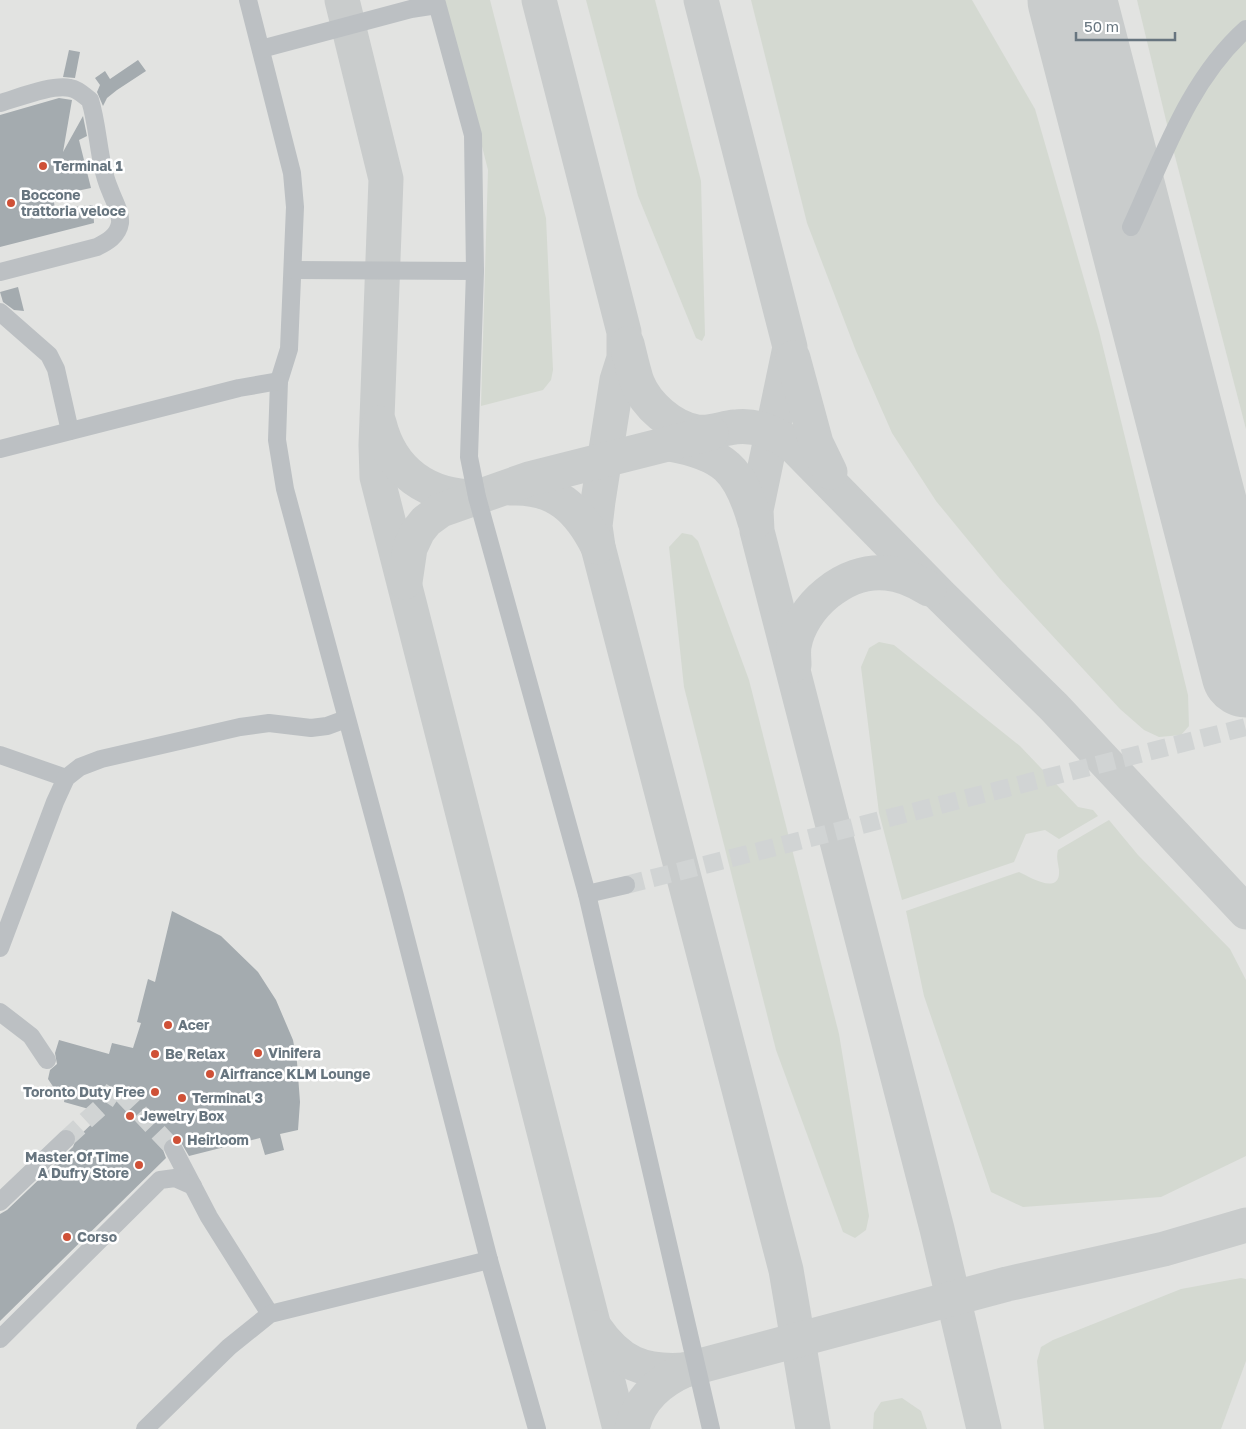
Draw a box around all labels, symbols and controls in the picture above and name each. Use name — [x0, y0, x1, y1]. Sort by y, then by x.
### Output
scale bar — [1076, 10, 1175, 42]
text: 50 m — [1084, 17, 1119, 35]
place label: Terminal 1 — [53, 157, 123, 174]
marker: Terminal 1 — [37, 160, 49, 172]
place label: Boccone trattoria veloce — [21, 186, 126, 219]
marker: Boccone trattoria veloce — [5, 197, 17, 209]
place label: Acer — [178, 1016, 210, 1033]
marker: Acer — [162, 1019, 174, 1031]
place label: Vinifera — [268, 1044, 321, 1061]
place label: Be Relax — [165, 1045, 225, 1062]
marker: Vinifera — [252, 1047, 264, 1059]
marker: Be Relax — [149, 1048, 161, 1060]
place label: Airfrance KLM Lounge — [220, 1065, 370, 1082]
marker: Airfrance KLM Lounge — [204, 1068, 216, 1080]
place label: Toronto Duty Free — [23, 1083, 145, 1100]
marker: Toronto Duty Free — [149, 1086, 161, 1098]
place label: Terminal 3 — [192, 1089, 263, 1106]
marker: Terminal 3 — [176, 1092, 188, 1104]
place label: Jewelry Box — [140, 1107, 225, 1124]
marker: Jewelry Box — [124, 1110, 136, 1122]
place label: Heirloom — [187, 1131, 249, 1148]
marker: Heirloom — [171, 1134, 183, 1146]
place label: Master Of Time A Dufry Store — [25, 1148, 129, 1181]
marker: Master Of Time A Dufry Store — [133, 1159, 145, 1171]
place label: Corso — [77, 1228, 117, 1245]
marker: Corso — [61, 1231, 73, 1243]

